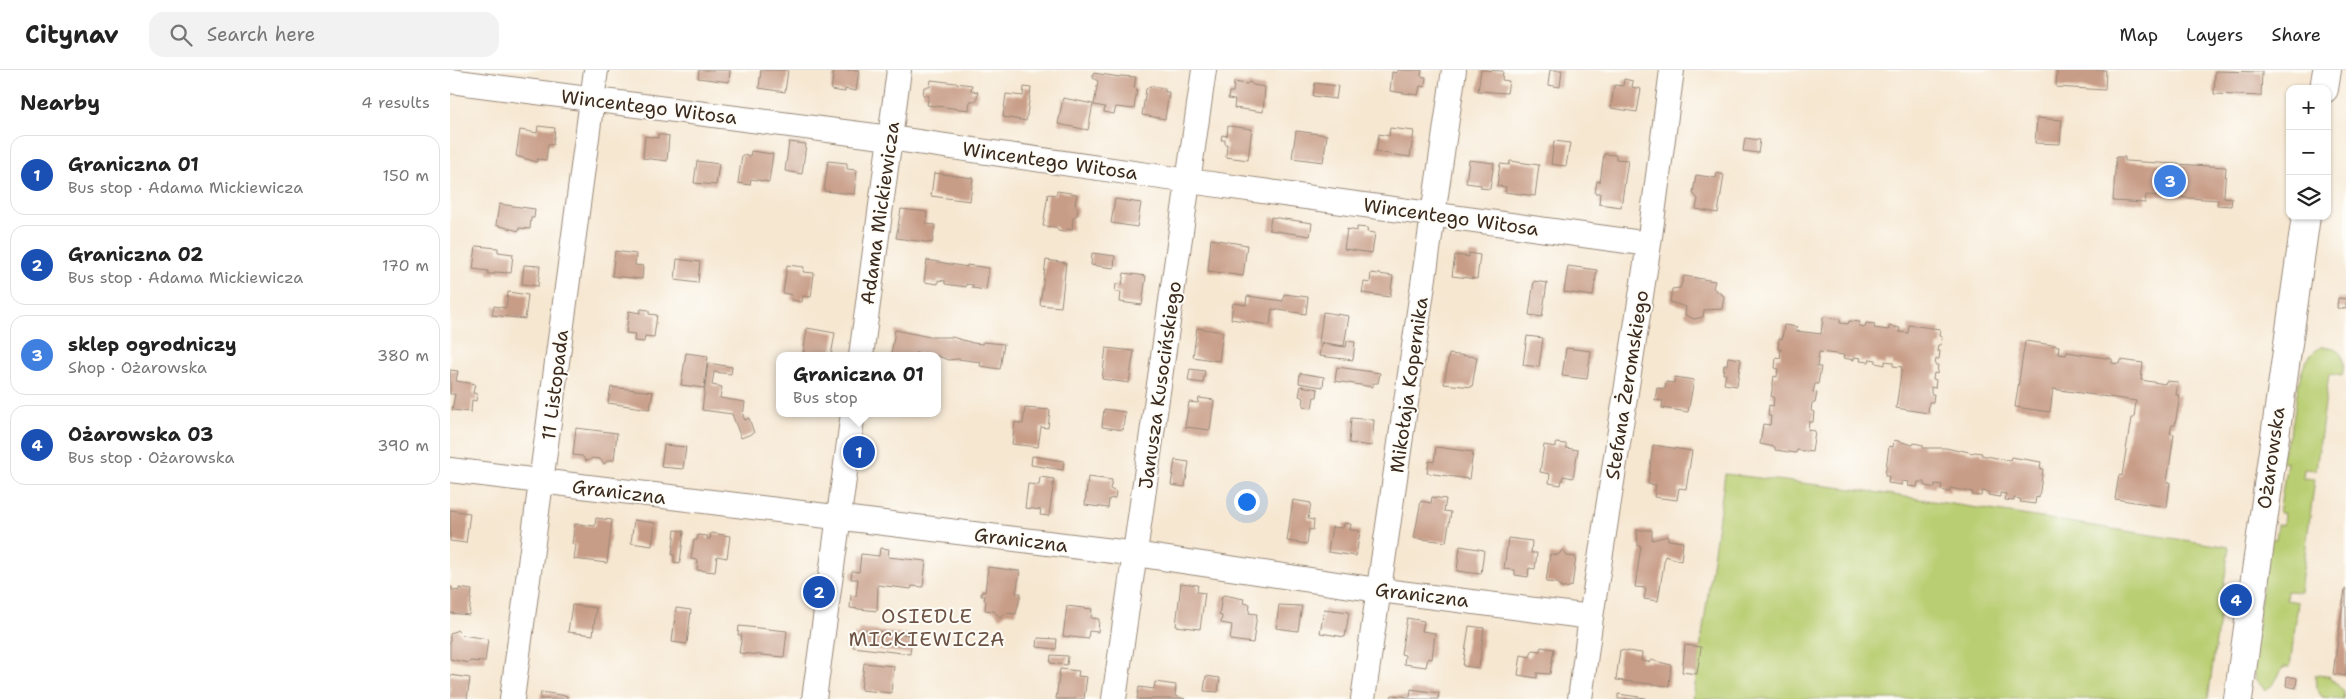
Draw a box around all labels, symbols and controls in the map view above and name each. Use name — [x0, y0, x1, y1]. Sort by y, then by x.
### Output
search box — [149, 12, 499, 57]
text: Citynav — [25, 19, 119, 51]
icon: search — [167, 21, 195, 49]
text: Search here — [207, 22, 315, 47]
text: Map — [2120, 23, 2158, 47]
text: Layers — [2186, 23, 2243, 47]
text: Share — [2271, 23, 2321, 47]
street label: Wincentego Witosa — [560, 84, 739, 130]
map controls — [2286, 85, 2331, 220]
button: + — [2286, 85, 2331, 130]
text: Nearby — [20, 89, 100, 117]
text: 4 results — [361, 92, 430, 113]
street label: Adama Mickiewicza — [855, 120, 905, 306]
button: − — [2286, 130, 2331, 175]
street label: Wincentego Witosa — [961, 136, 1140, 186]
text: Graniczna 01 — [68, 152, 199, 177]
pin: 3 — [2154, 162, 2186, 200]
text: 1 — [33, 165, 41, 186]
text: 150 m — [382, 165, 429, 186]
button: layers — [2286, 175, 2331, 220]
text: Bus stop · Adama Mickiewicza — [68, 177, 303, 198]
street label: Wincentego Witosa — [1362, 192, 1541, 242]
text: Graniczna 02 — [68, 242, 203, 267]
text: 2 — [31, 255, 43, 276]
text: 170 m — [382, 255, 429, 276]
text: Bus stop · Adama Mickiewicza — [68, 267, 303, 288]
street label: Janusza Kusocińskiego — [1133, 279, 1187, 491]
street label: Stefana Żeromskiego — [1600, 288, 1654, 482]
street label: Mikołaja Kopernika — [1384, 295, 1434, 475]
street label: 11 Listopada — [536, 328, 574, 442]
text: sklep ogrodniczy — [68, 332, 237, 357]
text: 3 — [31, 345, 43, 366]
text: 380 m — [377, 345, 429, 366]
popup — [776, 352, 941, 417]
text: Shop · Ożarowska — [68, 357, 207, 378]
text: Graniczna 01 — [793, 362, 924, 387]
text: Bus stop — [793, 387, 858, 408]
street label: Ożarowska — [2251, 405, 2291, 511]
text: Ożarowska 03 — [68, 422, 213, 447]
pin: 1 — [843, 433, 875, 471]
text: 4 — [31, 435, 43, 456]
text: 390 m — [377, 435, 429, 456]
text: Bus stop · Ożarowska — [68, 447, 234, 468]
street label: Graniczna — [571, 474, 667, 510]
your location — [1234, 489, 1260, 515]
street label: Graniczna — [973, 522, 1069, 558]
pin: 2 — [803, 573, 835, 611]
street label: Graniczna — [1374, 577, 1470, 613]
pin: 4 — [2220, 581, 2252, 619]
district label: OSIEDLE MICKIEWICZA — [849, 603, 1005, 652]

